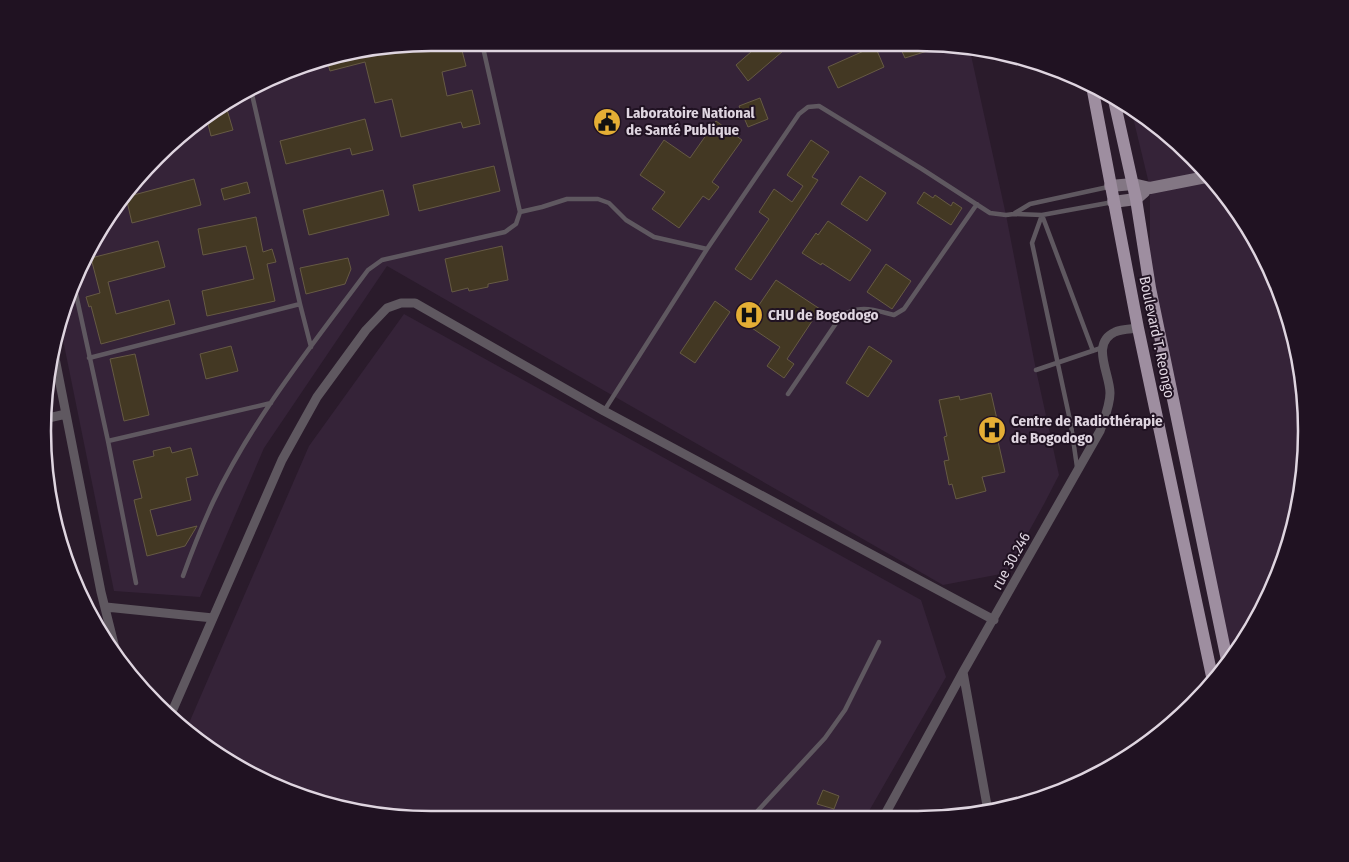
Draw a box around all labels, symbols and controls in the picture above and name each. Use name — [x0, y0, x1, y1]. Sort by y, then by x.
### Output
place label: Laboratoire National de Santé Publique — [626, 104, 756, 139]
public building icon: Laboratoire National de Santé Publique — [592, 107, 622, 137]
street label: Boulevard T. Reongo — [1135, 274, 1179, 400]
hospital icon: CHU de Bogodogo — [734, 300, 764, 330]
place label: CHU de Bogodogo — [768, 306, 879, 324]
place label: Centre de Radiothérapie de Bogodogo — [1011, 412, 1163, 447]
hospital icon: Centre de Radiothérapie de Bogodogo — [977, 415, 1007, 445]
street label: rue 30.246 — [988, 529, 1034, 593]

